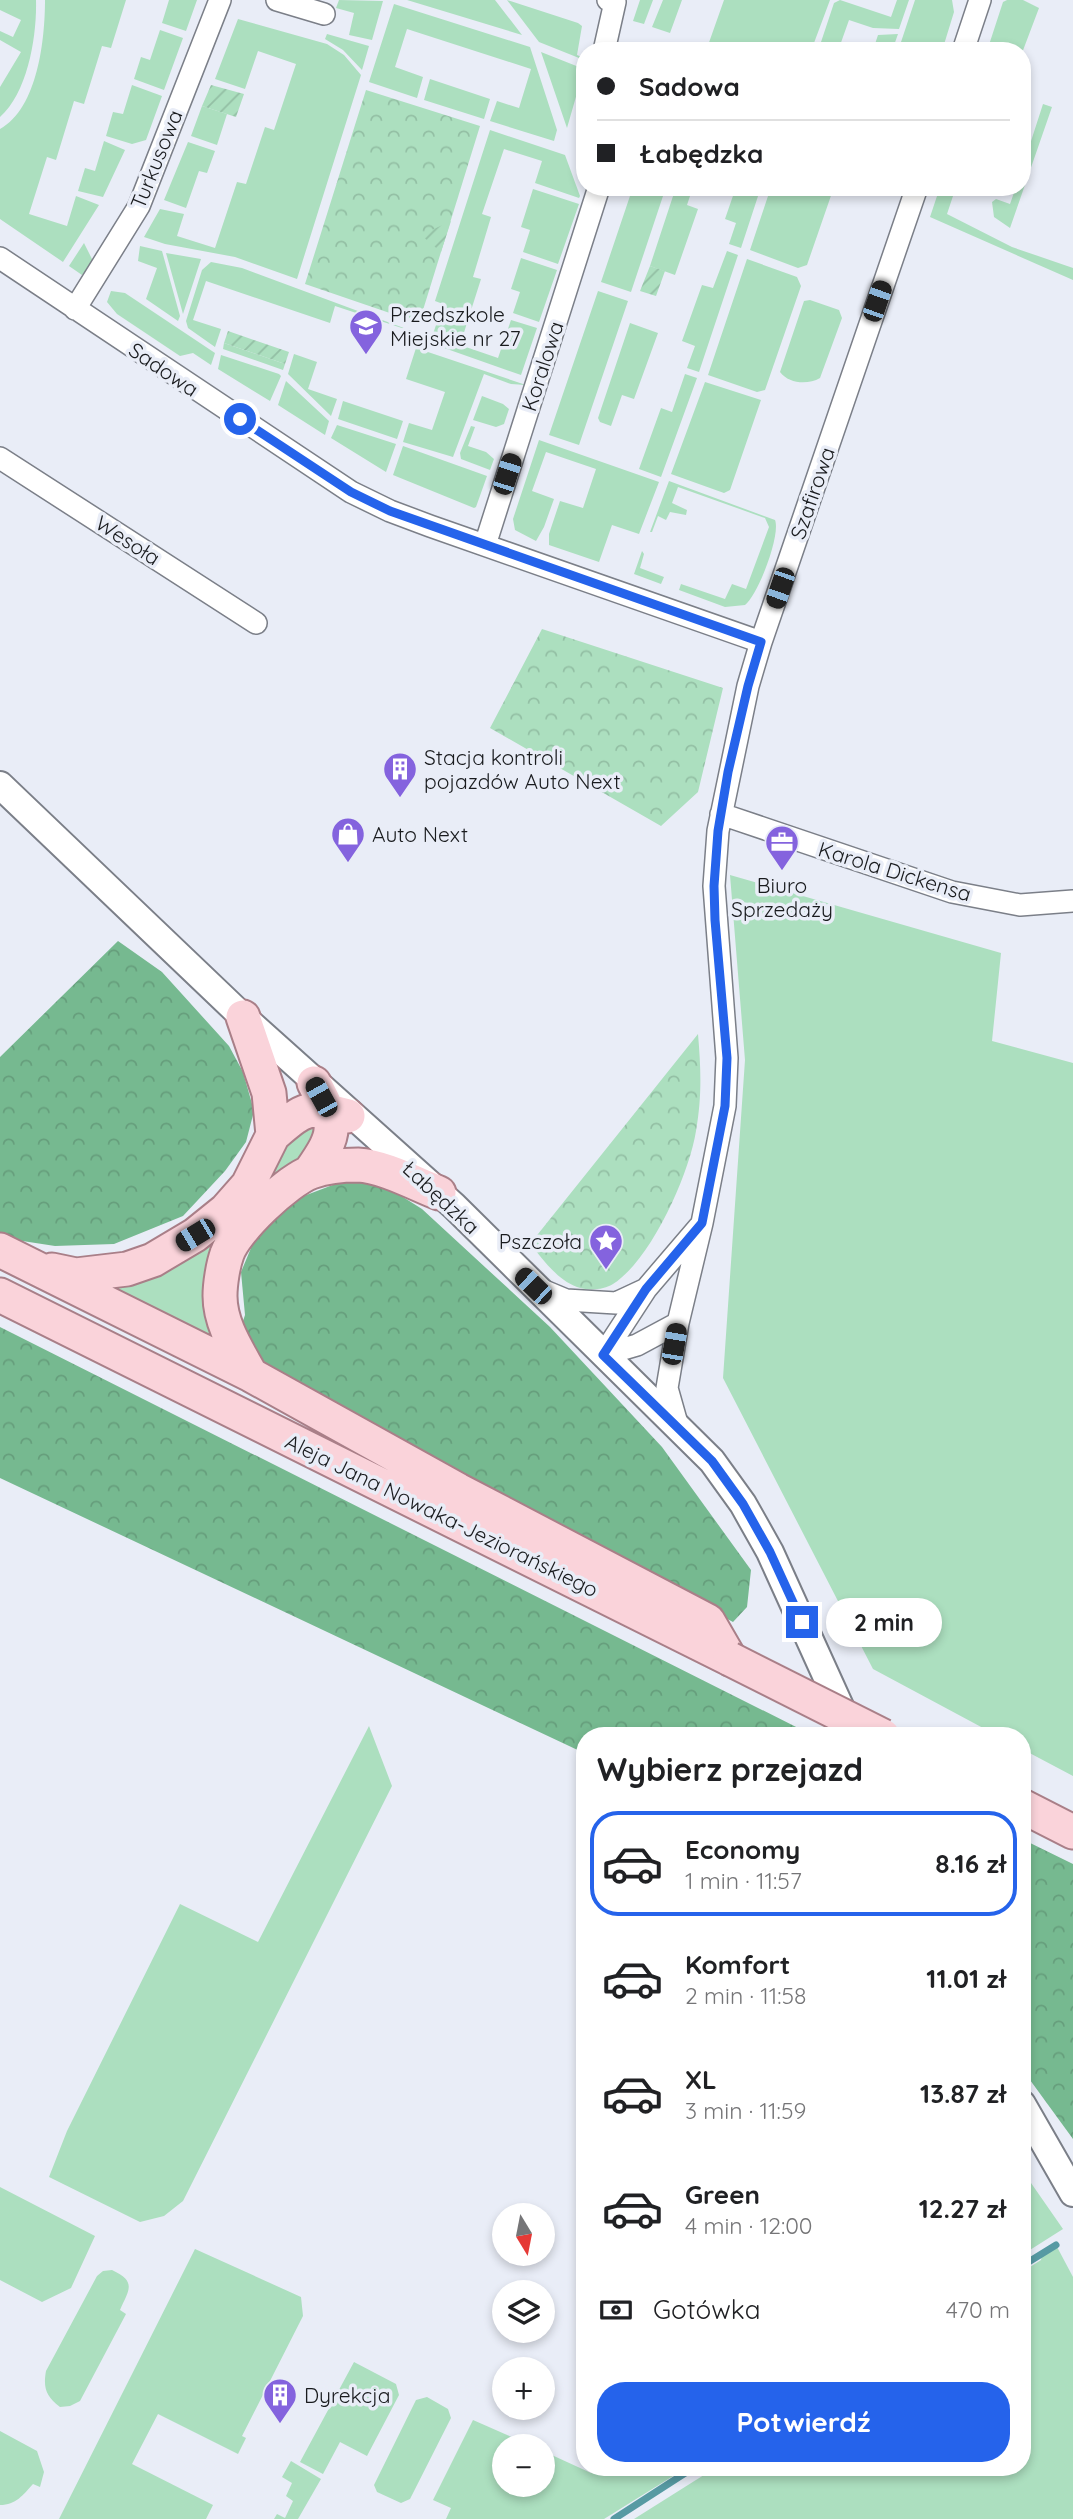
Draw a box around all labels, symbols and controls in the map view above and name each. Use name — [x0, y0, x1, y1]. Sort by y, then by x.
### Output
text: Sadowa — [639, 70, 740, 103]
street label: Turkusowa — [124, 106, 188, 212]
text: Łabędzka — [639, 137, 763, 170]
car — [861, 278, 894, 324]
place label: Przedszkole Miejskie nr 27 — [390, 301, 521, 351]
school or university icon: Przedszkole Miejskie nr 27 — [347, 307, 385, 356]
street label: Koralowa — [515, 318, 569, 414]
street label: Sadowa — [124, 336, 204, 402]
route start — [224, 403, 256, 435]
street label: Szafirowa — [784, 444, 840, 542]
car — [491, 451, 524, 497]
street label: Wesoła — [91, 510, 165, 570]
car — [764, 565, 797, 611]
place label: Stacja kontroli pojazdów Auto Next — [424, 744, 621, 794]
building icon: Stacja kontroli pojazdów Auto Next — [381, 750, 419, 799]
shop icon: Auto Next — [329, 815, 367, 864]
place label: Auto Next — [372, 821, 468, 847]
office icon: Biuro Sprzedaży — [763, 823, 801, 872]
street label: Karola Dickensa — [815, 835, 975, 907]
place label: Biuro Sprzedaży — [731, 872, 833, 922]
car — [302, 1074, 341, 1120]
street label: Łabędzka — [397, 1155, 485, 1239]
car — [172, 1215, 219, 1255]
place icon: Pszczoła — [587, 1222, 625, 1271]
place label: Pszczoła — [499, 1228, 582, 1254]
car — [511, 1264, 556, 1308]
car — [661, 1321, 688, 1367]
street label: Aleja Jana Nowaka-Jeziorańskiego — [281, 1428, 603, 1602]
callout: 2 min — [826, 1598, 942, 1646]
route end — [786, 1606, 818, 1638]
text: 2 min — [854, 1608, 914, 1637]
text: Wybierz przejazd — [597, 1749, 863, 1789]
icon: car — [601, 1832, 664, 1895]
text: Economy — [685, 1833, 800, 1866]
text: 8.16 zł — [935, 1847, 1006, 1880]
text: 1 min · 11:57 — [685, 1866, 802, 1895]
icon: car — [601, 1947, 664, 2010]
text: Komfort — [685, 1948, 790, 1981]
text: 11.01 zł — [926, 1962, 1006, 1995]
text: 2 min · 11:58 — [685, 1981, 807, 2010]
icon: car — [601, 2062, 664, 2125]
text: XL — [685, 2063, 717, 2096]
text: 13.87 zł — [920, 2077, 1006, 2110]
text: 3 min · 11:59 — [685, 2096, 806, 2125]
icon: car — [601, 2177, 664, 2240]
text: Green — [685, 2178, 760, 2211]
text: 12.27 zł — [919, 2192, 1006, 2225]
north arrow — [492, 2203, 555, 2266]
map controls — [492, 2203, 555, 2497]
text: 4 min · 12:00 — [685, 2211, 813, 2240]
button: layers — [492, 2280, 555, 2343]
icon: cash — [597, 2291, 635, 2329]
text: Gotówka — [653, 2293, 760, 2326]
text: 470 m — [946, 2295, 1010, 2324]
button: + — [492, 2357, 555, 2420]
building icon: Dyrekcja — [261, 2376, 299, 2425]
place label: Dyrekcja — [304, 2382, 391, 2408]
button: Potwierdź — [597, 2382, 1010, 2462]
button: − — [492, 2434, 555, 2497]

